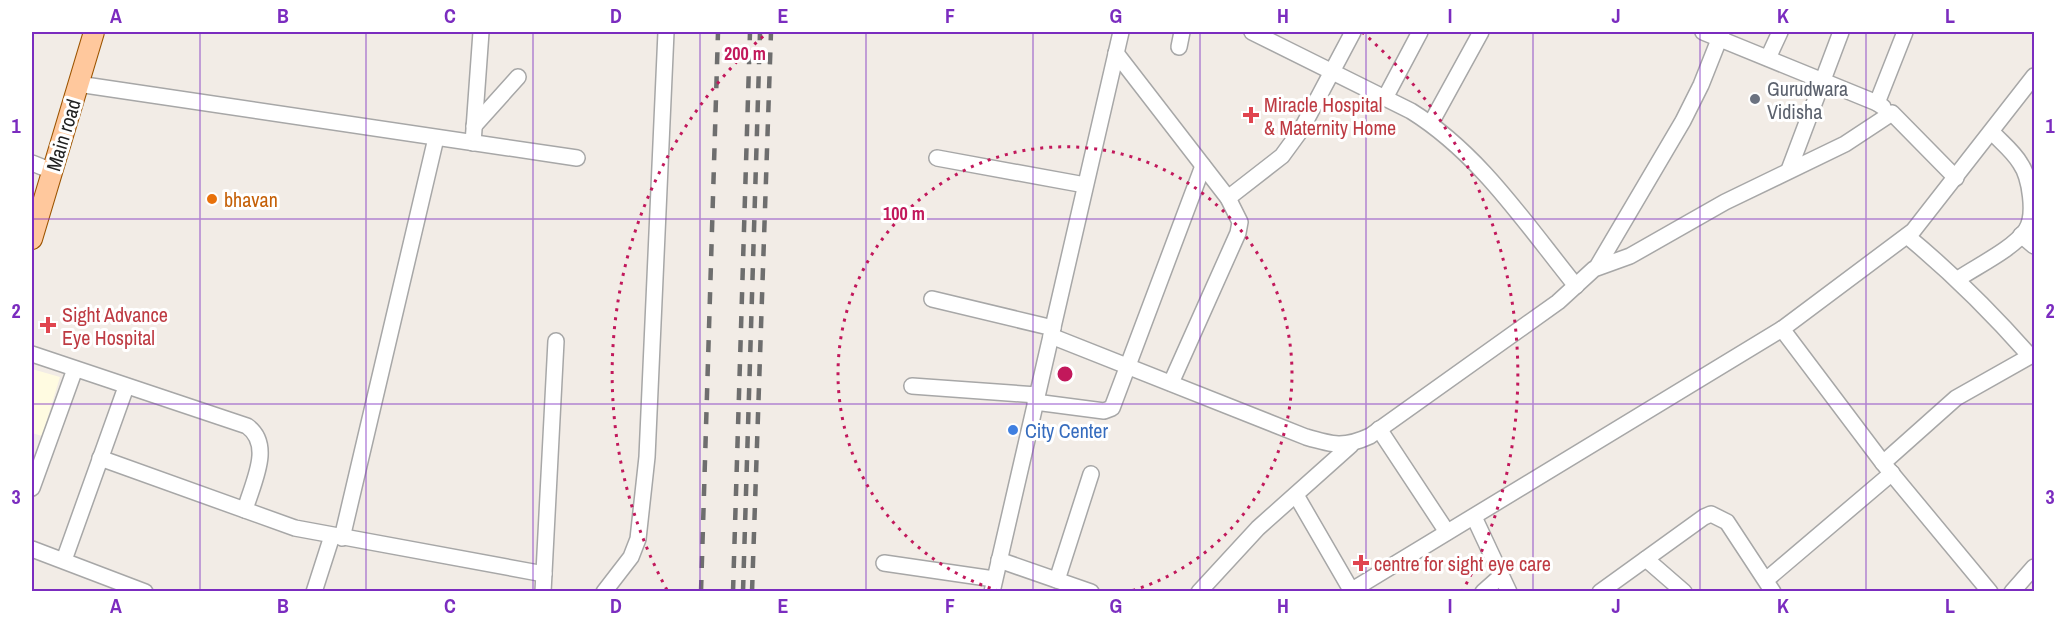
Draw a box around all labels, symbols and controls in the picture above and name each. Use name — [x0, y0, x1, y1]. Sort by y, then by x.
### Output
text: A — [110, 2, 122, 29]
text: B — [277, 2, 289, 29]
text: C — [444, 2, 456, 29]
text: D — [610, 2, 622, 29]
text: E — [778, 2, 789, 29]
text: F — [945, 2, 955, 29]
text: G — [1110, 2, 1122, 29]
text: H — [1277, 2, 1289, 29]
text: I — [1448, 2, 1452, 29]
text: J — [1611, 2, 1621, 29]
text: K — [1777, 2, 1789, 29]
text: L — [1945, 2, 1955, 29]
text: 200 m — [724, 41, 766, 66]
place label: Gurudwara Vidisha — [1767, 75, 1848, 125]
place label: Miracle Hospital & Maternity Home — [1264, 91, 1396, 141]
marker: Gurudwara Vidisha — [1748, 92, 1762, 106]
street label: Main road — [39, 96, 87, 174]
marker: Miracle Hospital & Maternity Home — [1242, 106, 1260, 124]
text: 1 — [11, 112, 21, 139]
text: 1 — [2045, 112, 2055, 139]
place label: bhavan — [224, 186, 278, 213]
marker: bhavan — [205, 192, 219, 206]
text: 100 m — [883, 201, 925, 226]
text: 2 — [11, 297, 21, 324]
text: 2 — [2045, 297, 2055, 324]
place label: Sight Advance Eye Hospital — [62, 301, 168, 351]
marker: Sight Advance Eye Hospital — [39, 316, 57, 334]
centre of rings — [1055, 364, 1075, 384]
place label: City Center — [1025, 417, 1108, 444]
marker: City Center — [1006, 423, 1020, 437]
text: 3 — [11, 483, 21, 510]
text: 3 — [2045, 483, 2055, 510]
place label: centre for sight eye care — [1374, 550, 1551, 577]
marker: centre for sight eye care — [1352, 554, 1370, 572]
text: A — [110, 592, 122, 619]
text: B — [277, 592, 289, 619]
text: C — [444, 592, 456, 619]
text: D — [610, 592, 622, 619]
text: E — [778, 592, 789, 619]
text: F — [945, 592, 955, 619]
text: G — [1110, 592, 1122, 619]
text: H — [1277, 592, 1289, 619]
text: I — [1448, 592, 1452, 619]
text: J — [1611, 592, 1621, 619]
text: K — [1777, 592, 1789, 619]
text: L — [1945, 592, 1955, 619]

